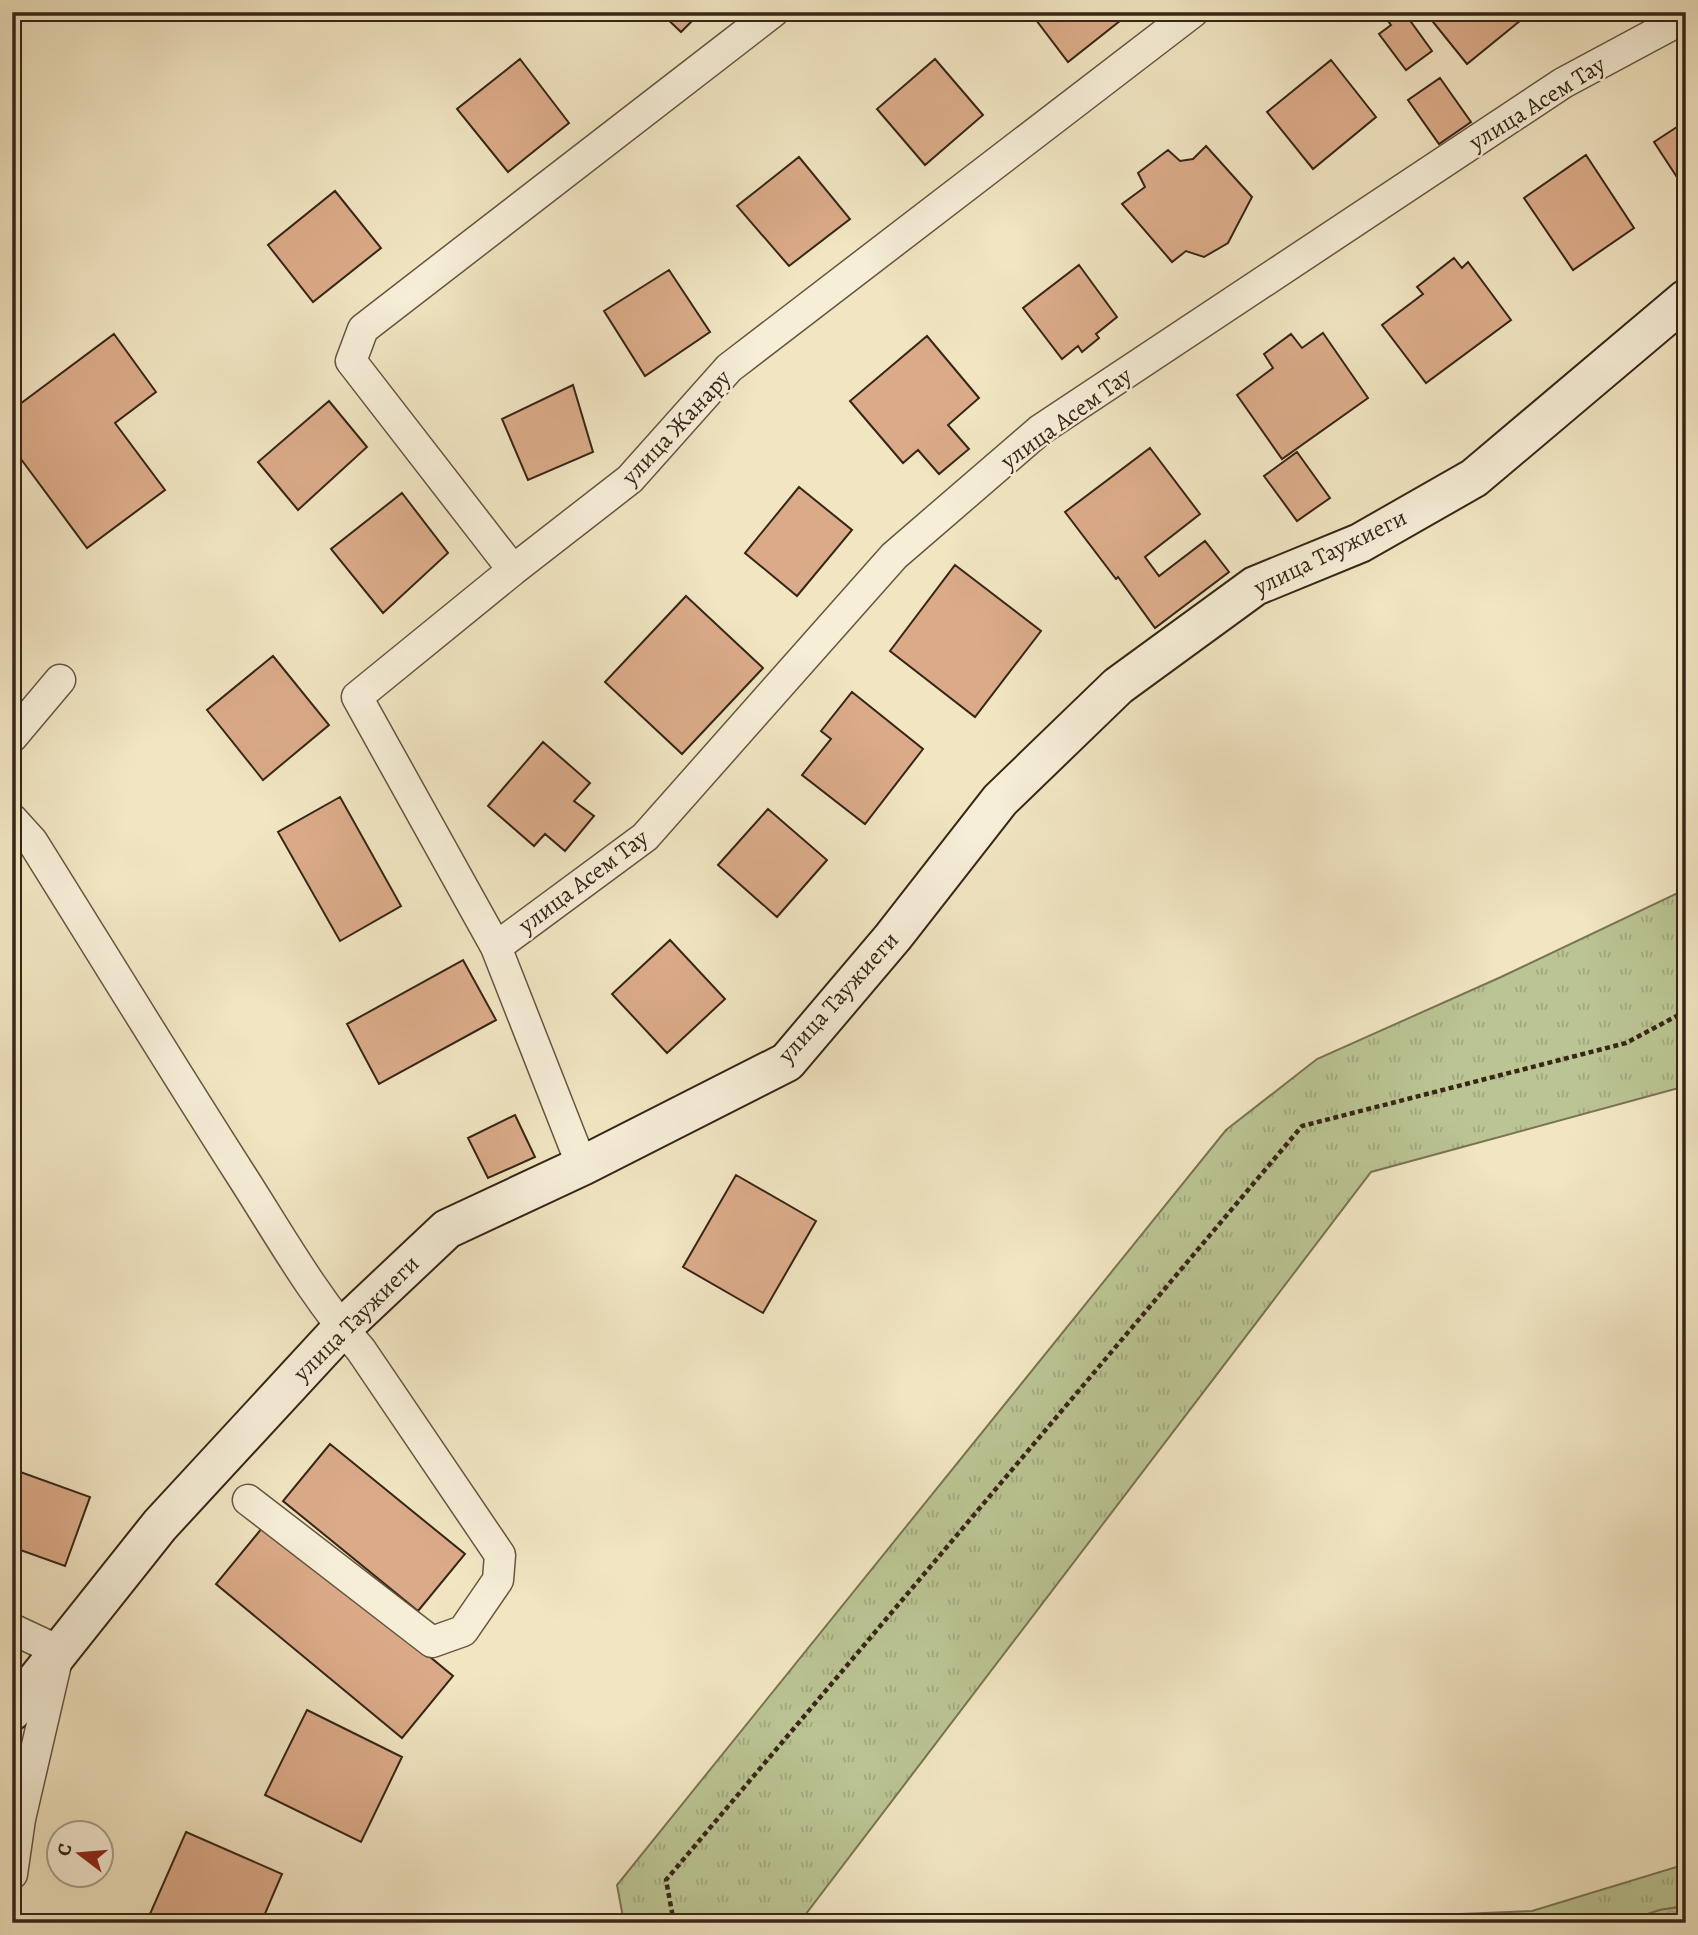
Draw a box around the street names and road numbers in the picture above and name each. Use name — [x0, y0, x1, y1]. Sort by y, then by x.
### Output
street label: улица Асем Тау — [1462, 48, 1611, 158]
street label: улица Асем Тау — [993, 359, 1138, 477]
street label: улица Жанару — [614, 362, 738, 492]
street label: улица Таужиеги — [1247, 501, 1412, 603]
street label: улица Асем Тау — [511, 822, 655, 941]
street label: улица Таужиеги — [770, 924, 906, 1070]
street label: улица Таужиеги — [285, 1248, 426, 1389]

